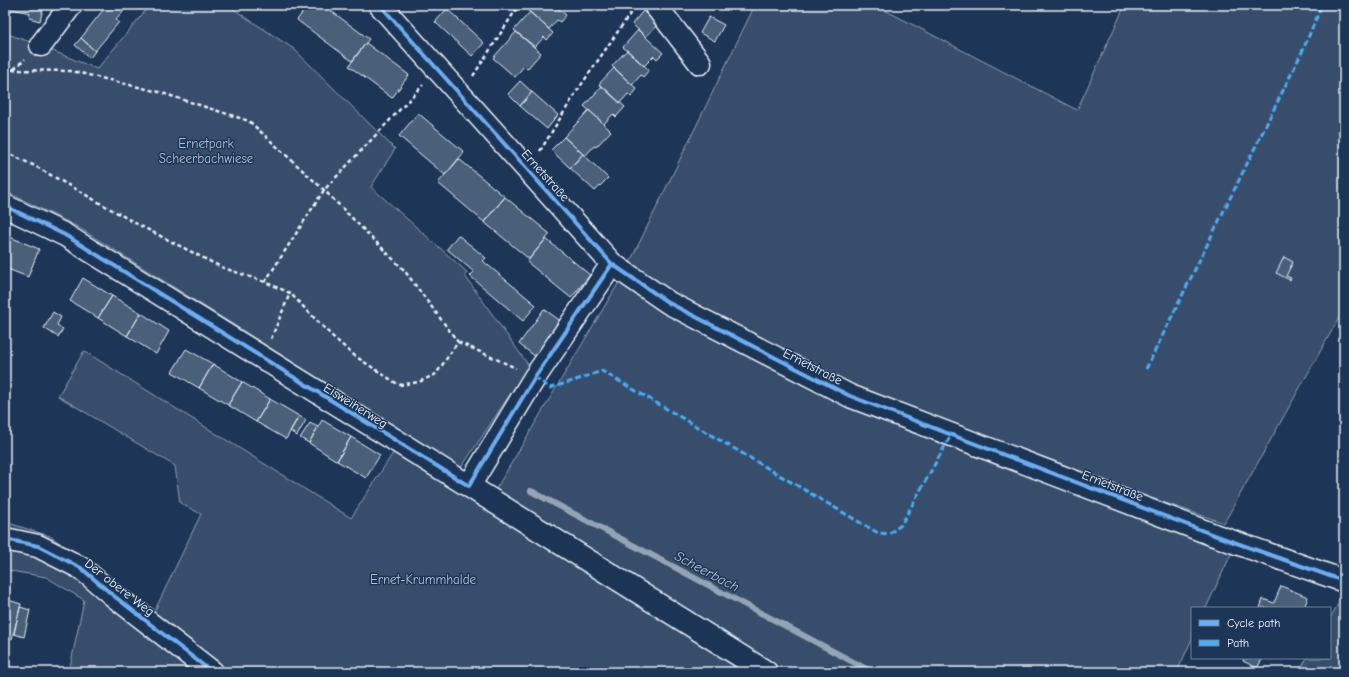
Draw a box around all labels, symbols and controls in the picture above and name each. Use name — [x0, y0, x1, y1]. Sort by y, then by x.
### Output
park label: Ernetpark Scheerbachwiese — [159, 136, 254, 166]
street label: Ernetstraße — [518, 146, 573, 205]
street label: Ernetstraße — [781, 345, 845, 388]
street label: Eisweiherweg — [321, 380, 391, 431]
street label: Ernetstraße — [1080, 467, 1146, 504]
water label: Scheerbach — [672, 547, 742, 596]
street label: Der obere Weg — [82, 556, 157, 619]
park label: Ernet-Krummhalde — [370, 572, 477, 587]
legend — [1191, 607, 1331, 659]
text: Cycle path — [1227, 616, 1280, 630]
text: Path — [1227, 636, 1249, 650]

